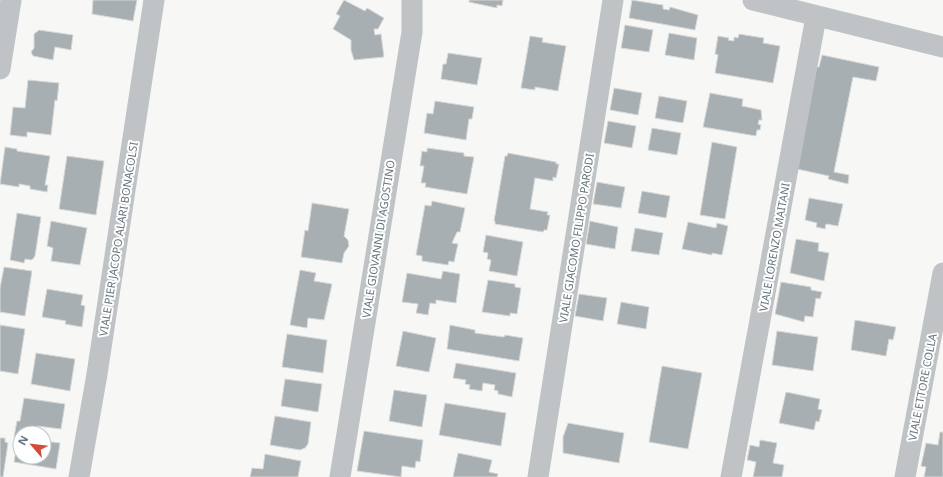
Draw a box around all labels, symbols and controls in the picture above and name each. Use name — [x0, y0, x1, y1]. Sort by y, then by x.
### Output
street label: VIALE PIER JACOPO ALARI BONACOLSI — [95, 140, 141, 337]
street label: VIALE GIACOMO FILIPPO PARODI — [555, 152, 597, 324]
street label: VIALE GIOVANNI DI AGOSTINO — [358, 159, 398, 319]
street label: VIALE LORENZO MAITANI — [755, 181, 793, 313]
street label: VIALE ETTORE COLLA — [904, 331, 940, 442]
north arrow — [12, 425, 52, 465]
text: N — [14, 433, 31, 448]

